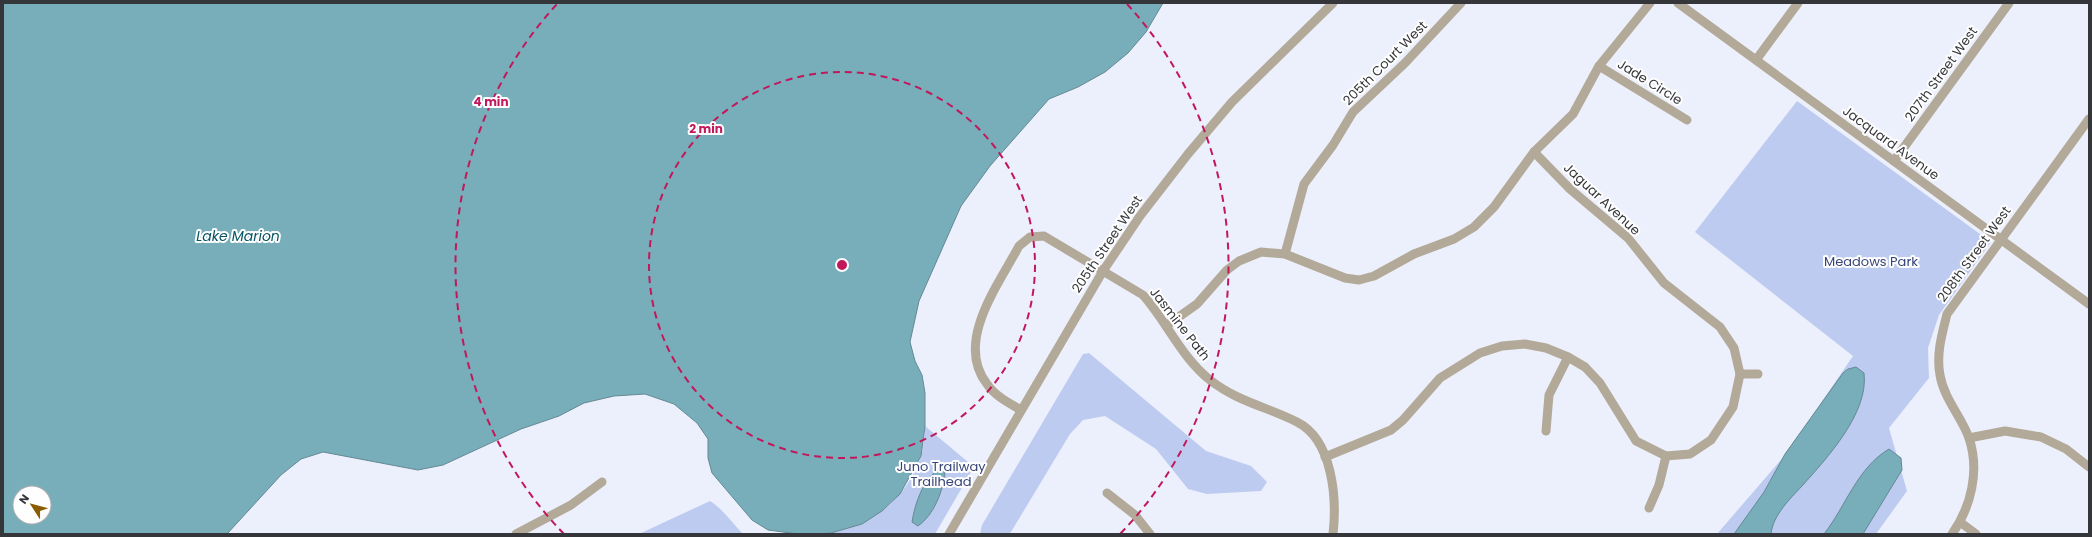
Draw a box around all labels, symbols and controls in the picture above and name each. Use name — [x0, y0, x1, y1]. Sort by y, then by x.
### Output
street label: 205th Court West — [1339, 16, 1432, 109]
street label: 207th Street West — [1900, 22, 1982, 125]
street label: Jade Circle — [1614, 55, 1686, 109]
text: 4 min — [473, 93, 509, 110]
street label: Jacquard Avenue — [1839, 101, 1943, 185]
text: 2 min — [689, 120, 723, 137]
street label: Jaguar Avenue — [1559, 158, 1645, 240]
street label: 205th Street West — [1067, 191, 1147, 297]
street label: 208th Street West — [1933, 202, 2015, 306]
water label: Lake Marion — [196, 226, 280, 246]
park label: Meadows Park — [1824, 252, 1918, 271]
centre of rings — [835, 258, 849, 272]
street label: Jasmine Path — [1145, 283, 1215, 365]
park label: Juno Trailway Trailhead — [896, 457, 986, 491]
north arrow — [12, 485, 52, 525]
text: N — [15, 491, 33, 507]

